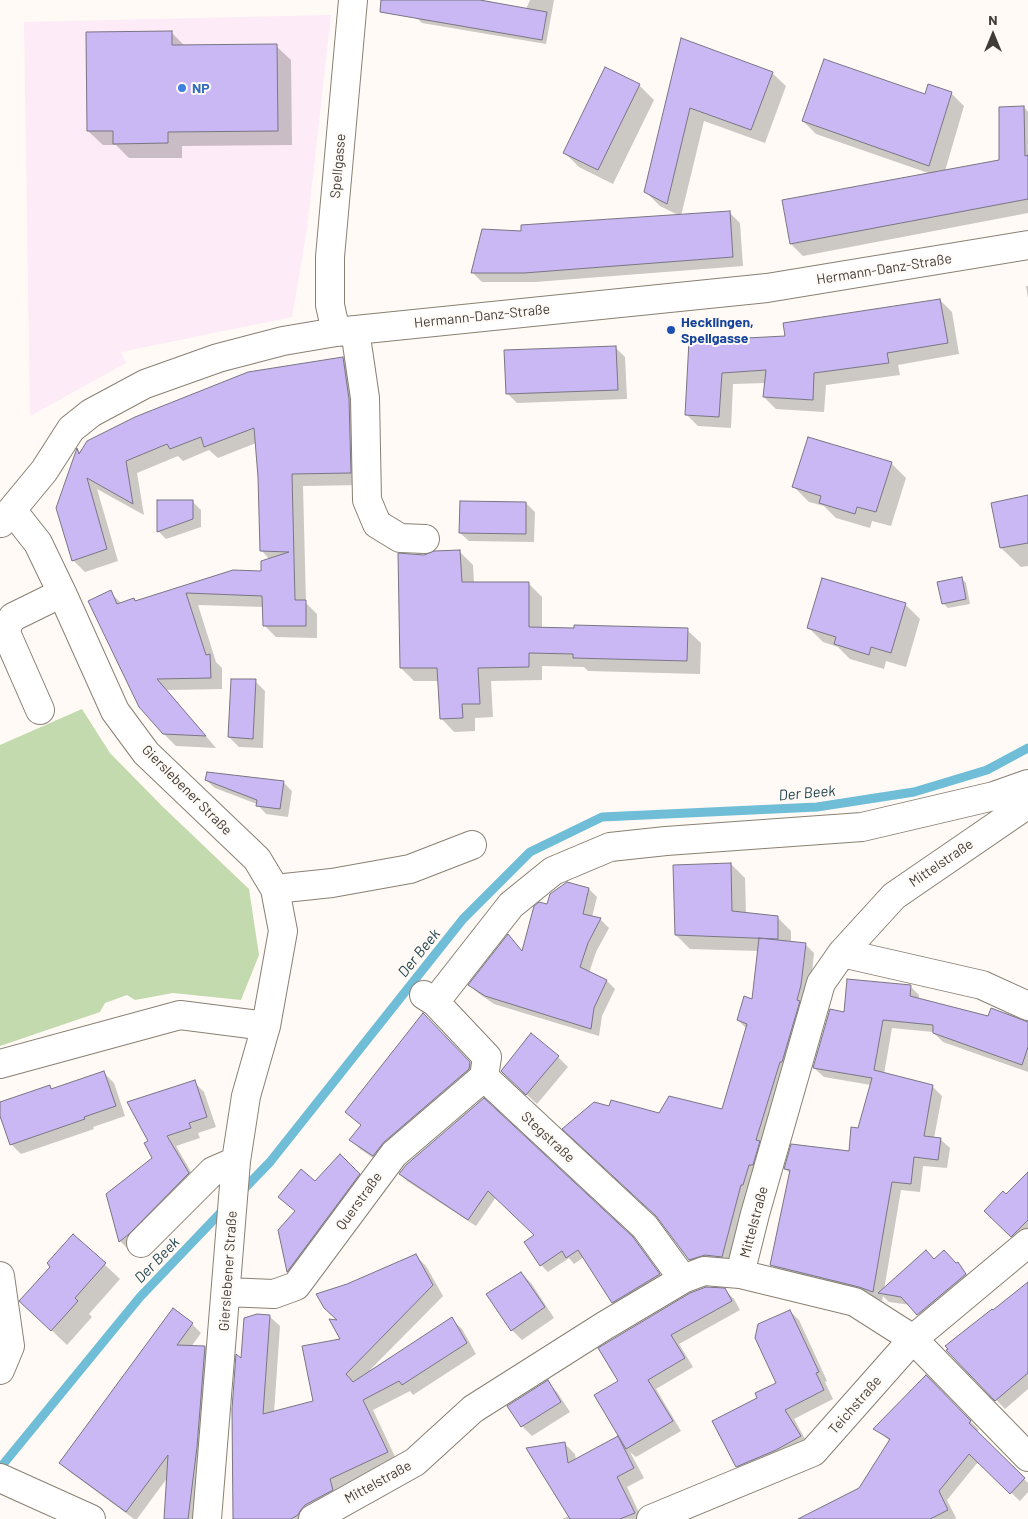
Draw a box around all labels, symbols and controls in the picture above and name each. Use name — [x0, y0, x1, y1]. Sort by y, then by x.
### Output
north arrow — [968, 10, 1018, 60]
text: N — [988, 11, 998, 28]
place label: NP — [192, 80, 210, 96]
marker: NP — [176, 82, 188, 94]
street label: Spellgasse — [327, 133, 349, 199]
street label: Hermann-Danz-Straße — [815, 250, 953, 288]
street label: Hermann-Danz-Straße — [413, 301, 551, 331]
place label: Hecklingen, Spellgasse — [681, 314, 754, 347]
marker: Hecklingen, Spellgasse — [665, 324, 677, 336]
street label: Gierslebener Straße — [138, 741, 236, 839]
water label: Der Beek — [778, 782, 836, 804]
street label: Mittelstraße — [906, 835, 976, 891]
water label: Der Beek — [394, 925, 444, 981]
street label: Stegstraße — [518, 1108, 578, 1166]
street label: Querstraße — [332, 1169, 386, 1233]
street label: Mittelstraße — [736, 1184, 772, 1260]
street label: Gierslebener Straße — [215, 1210, 241, 1332]
water label: Der Beek — [131, 1233, 183, 1287]
street label: Teichstraße — [825, 1372, 885, 1438]
street label: Mittelstraße — [342, 1457, 414, 1507]

